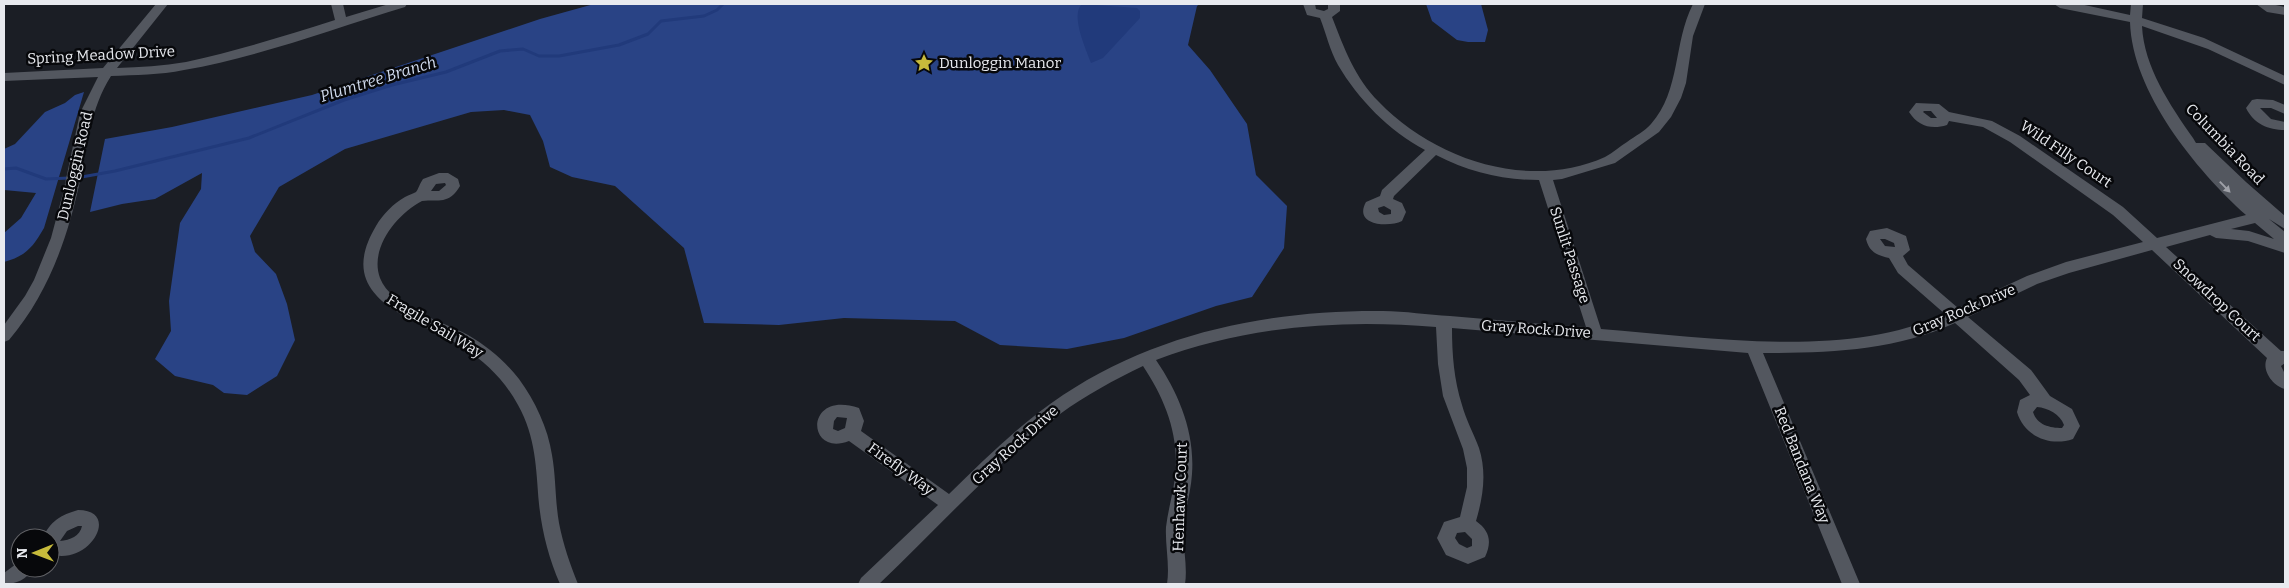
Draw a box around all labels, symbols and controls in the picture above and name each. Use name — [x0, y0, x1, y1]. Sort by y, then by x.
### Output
street label: Spring Meadow Drive — [27, 42, 175, 68]
water label: Plumtree Branch — [318, 52, 438, 106]
place icon: Dunloggin Manor — [913, 52, 935, 74]
place label: Dunloggin Manor — [939, 54, 1061, 72]
street label: Columbia Road — [2182, 100, 2268, 188]
street label: Dunloggin Road — [54, 110, 96, 222]
street label: Wild Filly Court — [2017, 117, 2116, 192]
one-way arrow — [2219, 180, 2231, 192]
street label: Sunlit Passage — [1546, 204, 1594, 306]
street label: Snowdrop Court — [2170, 255, 2265, 346]
street label: Gray Rock Drive — [1910, 280, 2018, 340]
street label: Fragile Sail Way — [384, 290, 486, 362]
street label: Gray Rock Drive — [1481, 316, 1591, 342]
street label: Gray Rock Drive — [968, 402, 1062, 488]
street label: Red Bandana Way — [1770, 404, 1834, 526]
street label: Firefly Way — [864, 439, 938, 499]
street label: Henhawk Court — [1169, 442, 1191, 552]
north arrow — [10, 528, 60, 578]
text: N — [14, 547, 31, 559]

